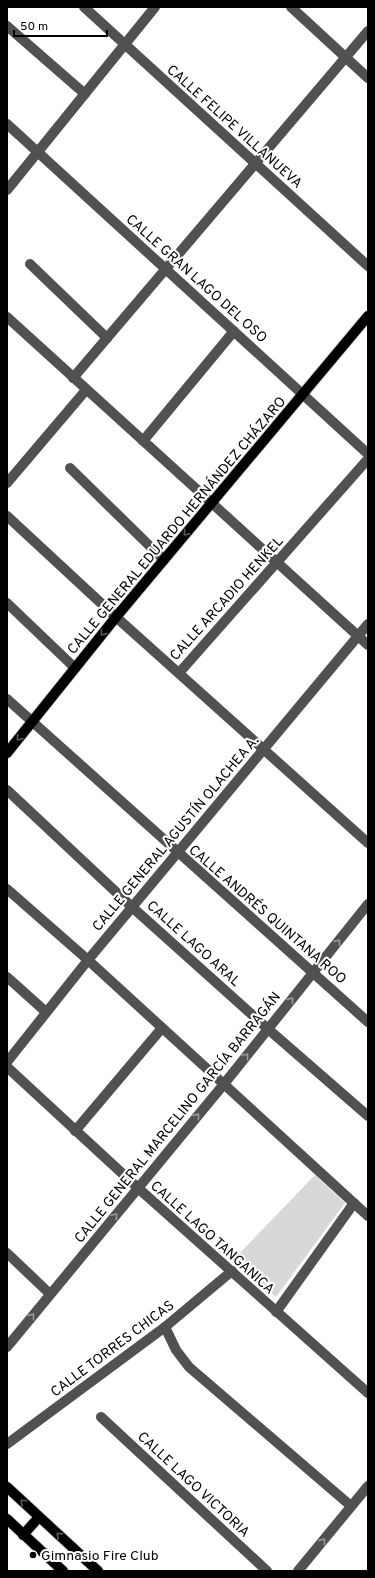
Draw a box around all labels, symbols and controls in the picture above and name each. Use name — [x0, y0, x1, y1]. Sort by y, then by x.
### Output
scale bar — [14, 12, 107, 38]
text: 50 m — [20, 19, 48, 35]
street label: CALLE FELIPE VILLANUEVA — [163, 62, 305, 192]
street label: CALLE GRAN LAGO DEL OSO — [122, 211, 270, 347]
street label: CALLE GENERAL EDUARDO HERNÁNDEZ CHÁZARO — [63, 393, 290, 658]
one-way arrow — [184, 528, 191, 536]
street label: CALLE ARCADIO HENKEL — [167, 533, 288, 665]
one-way arrow — [101, 628, 108, 635]
street label: CALLE GENERAL AGUSTÍN OLACHEA A. — [89, 732, 263, 935]
one-way arrow — [17, 733, 24, 740]
street label: CALLE ANDRÉS QUINTANA ROO — [185, 841, 350, 988]
street label: CALLE LAGO ARAL — [143, 898, 243, 991]
one-way arrow — [333, 939, 340, 946]
street label: CALLE GENERAL MARCELINO GARCÍA BARRAGÁN — [71, 988, 285, 1247]
one-way arrow — [286, 998, 293, 1005]
one-way arrow — [241, 1054, 248, 1061]
one-way arrow — [193, 1113, 200, 1120]
street label: CALLE LAGO TANGANICA — [146, 1178, 278, 1298]
one-way arrow — [110, 1214, 117, 1221]
street label: CALLE TORRES CHICAS — [48, 1297, 178, 1401]
one-way arrow — [27, 1314, 34, 1321]
street label: CALLE LAGO VICTORIA — [133, 1429, 253, 1541]
one-way arrow — [20, 1499, 28, 1507]
one-way arrow — [56, 1533, 64, 1540]
one-way arrow — [319, 1538, 326, 1545]
place label: Gimnasio Fire Club — [41, 1548, 159, 1565]
marker: Gimnasio Fire Club — [28, 1550, 38, 1560]

